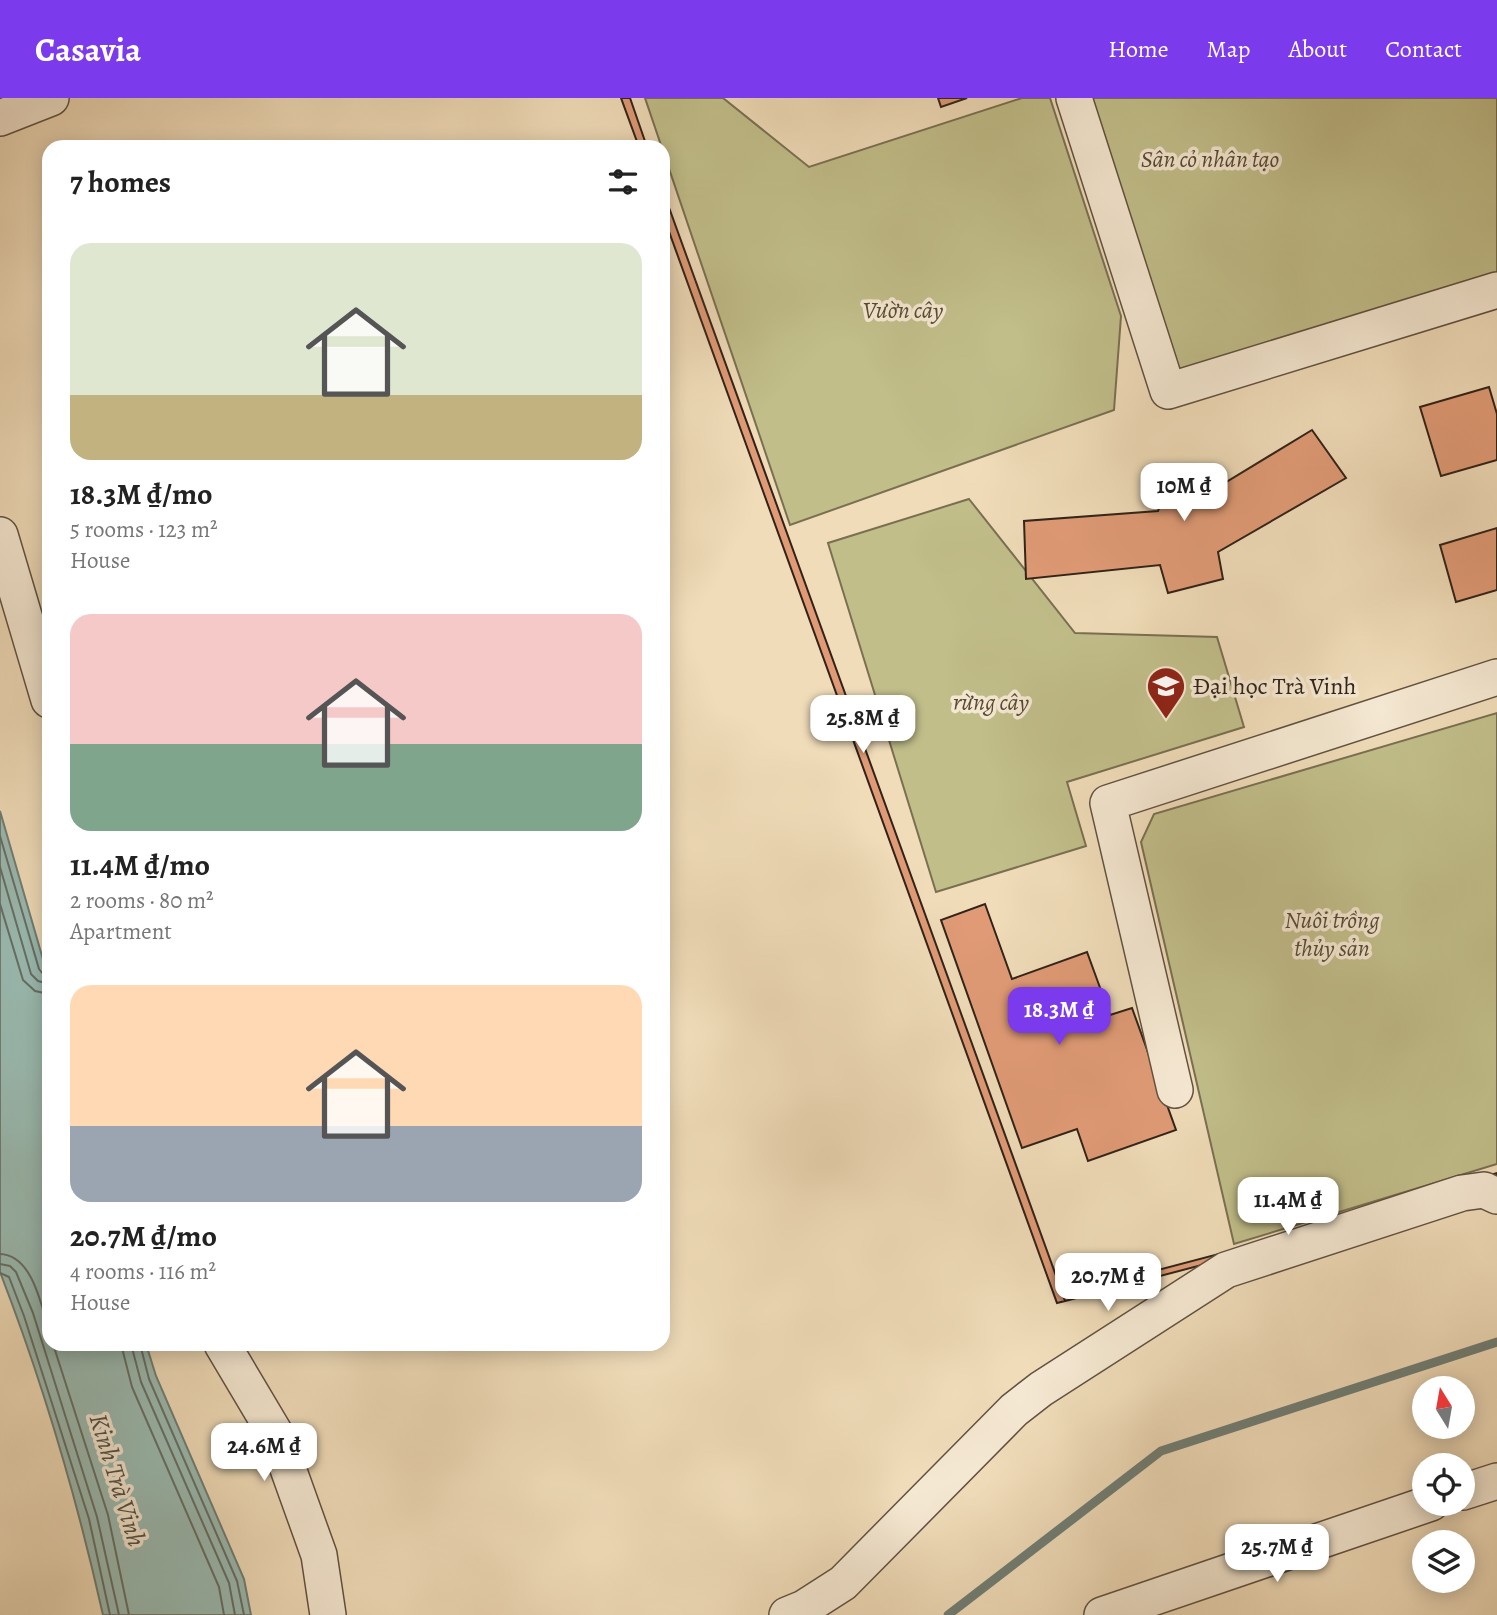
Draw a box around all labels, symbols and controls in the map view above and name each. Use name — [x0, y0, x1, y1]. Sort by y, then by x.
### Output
text: Casavia — [35, 27, 141, 72]
text: Home — [1108, 33, 1169, 65]
text: Map — [1207, 33, 1251, 65]
text: About — [1289, 33, 1347, 65]
text: Contact — [1385, 33, 1462, 65]
park label: Sân cỏ nhân tạo — [1141, 143, 1279, 175]
text: 7 homes — [70, 162, 171, 202]
icon: filters — [604, 163, 642, 201]
icon: home — [293, 289, 419, 415]
park label: Vườn cây — [863, 294, 944, 326]
pin: 10M ₫ — [1135, 464, 1233, 523]
text: 10M ₫ — [1157, 470, 1211, 501]
text: 18.3M ₫/mo — [70, 474, 213, 514]
text: 5 rooms · 123 m² — [70, 514, 218, 545]
text: House — [70, 545, 130, 576]
icon: home — [293, 660, 419, 786]
school or university icon: Đại học Trà Vinh — [1145, 665, 1187, 720]
place label: Đại học Trà Vinh — [1193, 670, 1356, 702]
park label: rừng cây — [953, 686, 1030, 718]
pin: 25.8M ₫ — [798, 696, 928, 755]
text: 25.8M ₫ — [826, 702, 900, 733]
text: 11.4M ₫/mo — [70, 845, 210, 885]
text: 2 rooms · 80 m² — [70, 885, 214, 916]
park label: Nuôi trồng thủy sản — [1284, 904, 1380, 964]
text: Apartment — [70, 916, 172, 947]
pin: 18.3M ₫ — [994, 988, 1124, 1047]
text: 18.3M ₫ — [1024, 994, 1094, 1025]
icon: home — [293, 1031, 419, 1157]
pin: 11.4M ₫ — [1223, 1178, 1353, 1237]
text: 11.4M ₫ — [1254, 1184, 1322, 1215]
text: 20.7M ₫/mo — [70, 1216, 217, 1256]
pin: 20.7M ₫ — [1043, 1254, 1173, 1313]
text: 4 rooms · 116 m² — [70, 1256, 216, 1287]
text: 20.7M ₫ — [1071, 1260, 1145, 1291]
text: House — [70, 1287, 130, 1318]
north arrow — [1412, 1376, 1475, 1438]
map controls — [1412, 1376, 1475, 1593]
water label: Kinh Trà Vinh — [81, 1409, 154, 1551]
pin: 24.6M ₫ — [199, 1424, 329, 1483]
text: 24.6M ₫ — [227, 1430, 301, 1461]
button: locate — [1412, 1453, 1475, 1516]
pin: 25.7M ₫ — [1212, 1524, 1342, 1584]
button: layers — [1412, 1530, 1475, 1593]
text: 25.7M ₫ — [1241, 1531, 1313, 1562]

